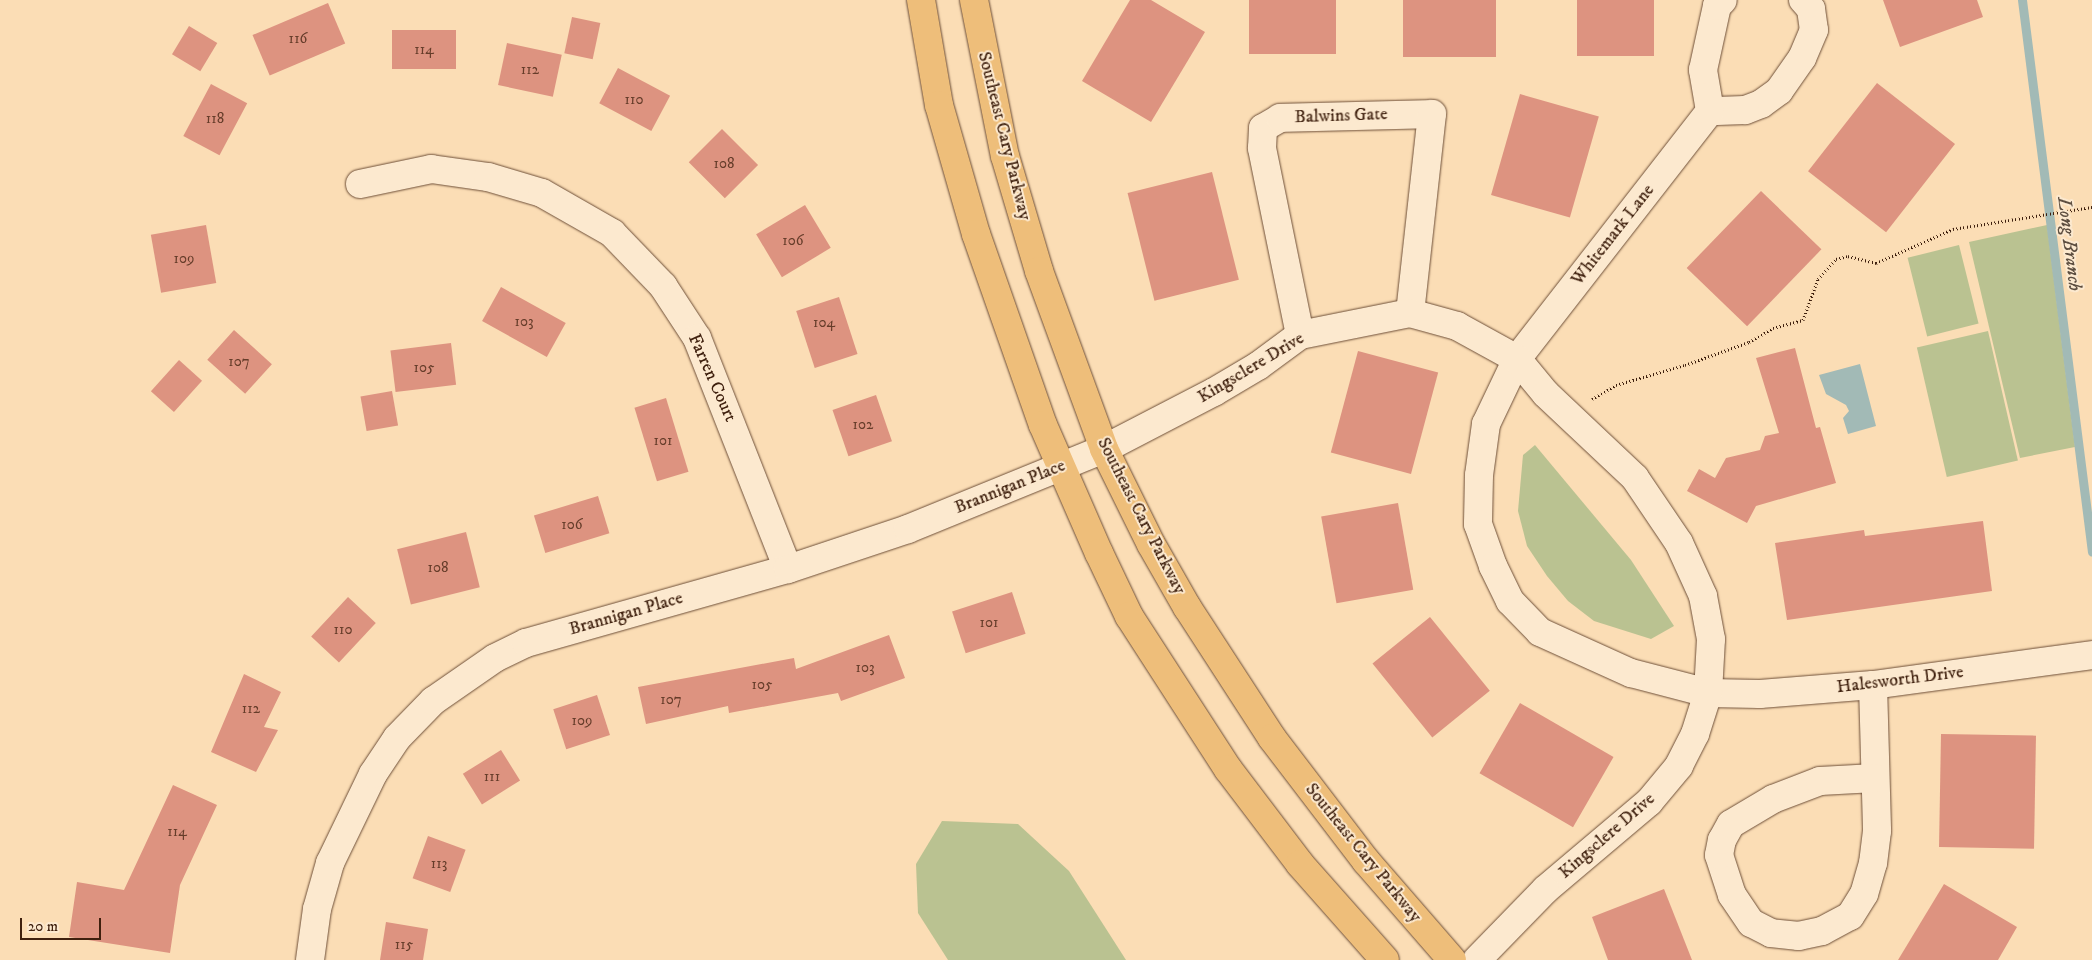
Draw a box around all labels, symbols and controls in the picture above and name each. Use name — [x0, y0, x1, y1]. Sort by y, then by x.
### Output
house number: 116 — [289, 30, 307, 48]
house number: 114 — [414, 41, 434, 59]
street label: Southeast Cary Parkway — [973, 50, 1035, 222]
house number: 112 — [521, 61, 539, 79]
house number: 110 — [624, 91, 644, 109]
street label: Balwins Gate — [1294, 104, 1388, 128]
house number: 118 — [206, 110, 224, 128]
house number: 108 — [713, 155, 735, 173]
street label: Whitemark Lane — [1567, 180, 1659, 290]
water label: Long Branch — [2052, 196, 2086, 292]
house number: 106 — [782, 232, 804, 250]
house number: 109 — [173, 250, 195, 268]
house number: 103 — [514, 313, 534, 331]
house number: 104 — [813, 314, 835, 332]
street label: Kingsclere Drive — [1194, 328, 1308, 408]
street label: Farren Court — [683, 331, 741, 425]
house number: 107 — [228, 353, 250, 371]
house number: 105 — [414, 359, 434, 377]
house number: 102 — [853, 416, 873, 434]
house number: 101 — [654, 432, 672, 450]
street label: Southeast Cary Parkway — [1092, 434, 1190, 598]
street label: Brannigan Place — [952, 455, 1068, 519]
house number: 106 — [561, 516, 583, 534]
house number: 108 — [427, 559, 449, 577]
street label: Brannigan Place — [567, 587, 685, 641]
house number: 101 — [980, 614, 998, 632]
house number: 110 — [333, 621, 353, 639]
house number: 103 — [855, 659, 875, 677]
street label: Halesworth Drive — [1835, 662, 1965, 698]
house number: 105 — [752, 676, 772, 694]
house number: 107 — [660, 691, 682, 709]
house number: 112 — [242, 700, 260, 718]
house number: 109 — [571, 712, 593, 730]
house number: 111 — [484, 768, 500, 786]
street label: Southeast Cary Parkway — [1300, 779, 1426, 927]
street label: Kingsclere Drive — [1555, 788, 1659, 884]
house number: 114 — [167, 823, 187, 841]
house number: 113 — [431, 855, 447, 873]
scale bar — [22, 908, 104, 940]
text: 20 m — [28, 917, 58, 936]
house number: 115 — [395, 936, 413, 954]

